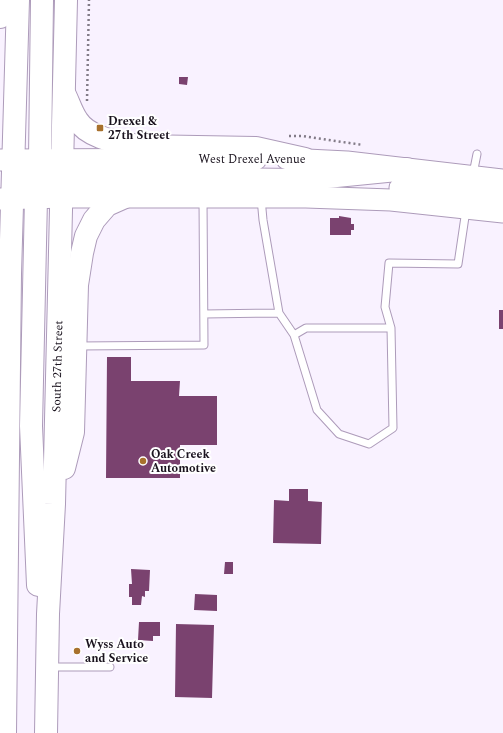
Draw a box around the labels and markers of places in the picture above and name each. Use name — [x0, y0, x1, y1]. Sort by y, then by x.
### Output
place label: Drexel & 27th Street — [108, 112, 170, 145]
marker: Drexel & 27th Street — [95, 123, 105, 133]
place label: Oak Creek Automotive — [151, 445, 216, 478]
marker: Oak Creek Automotive — [138, 456, 148, 466]
place label: Wyss Auto and Service — [85, 635, 148, 668]
marker: Wyss Auto and Service — [72, 646, 82, 656]

